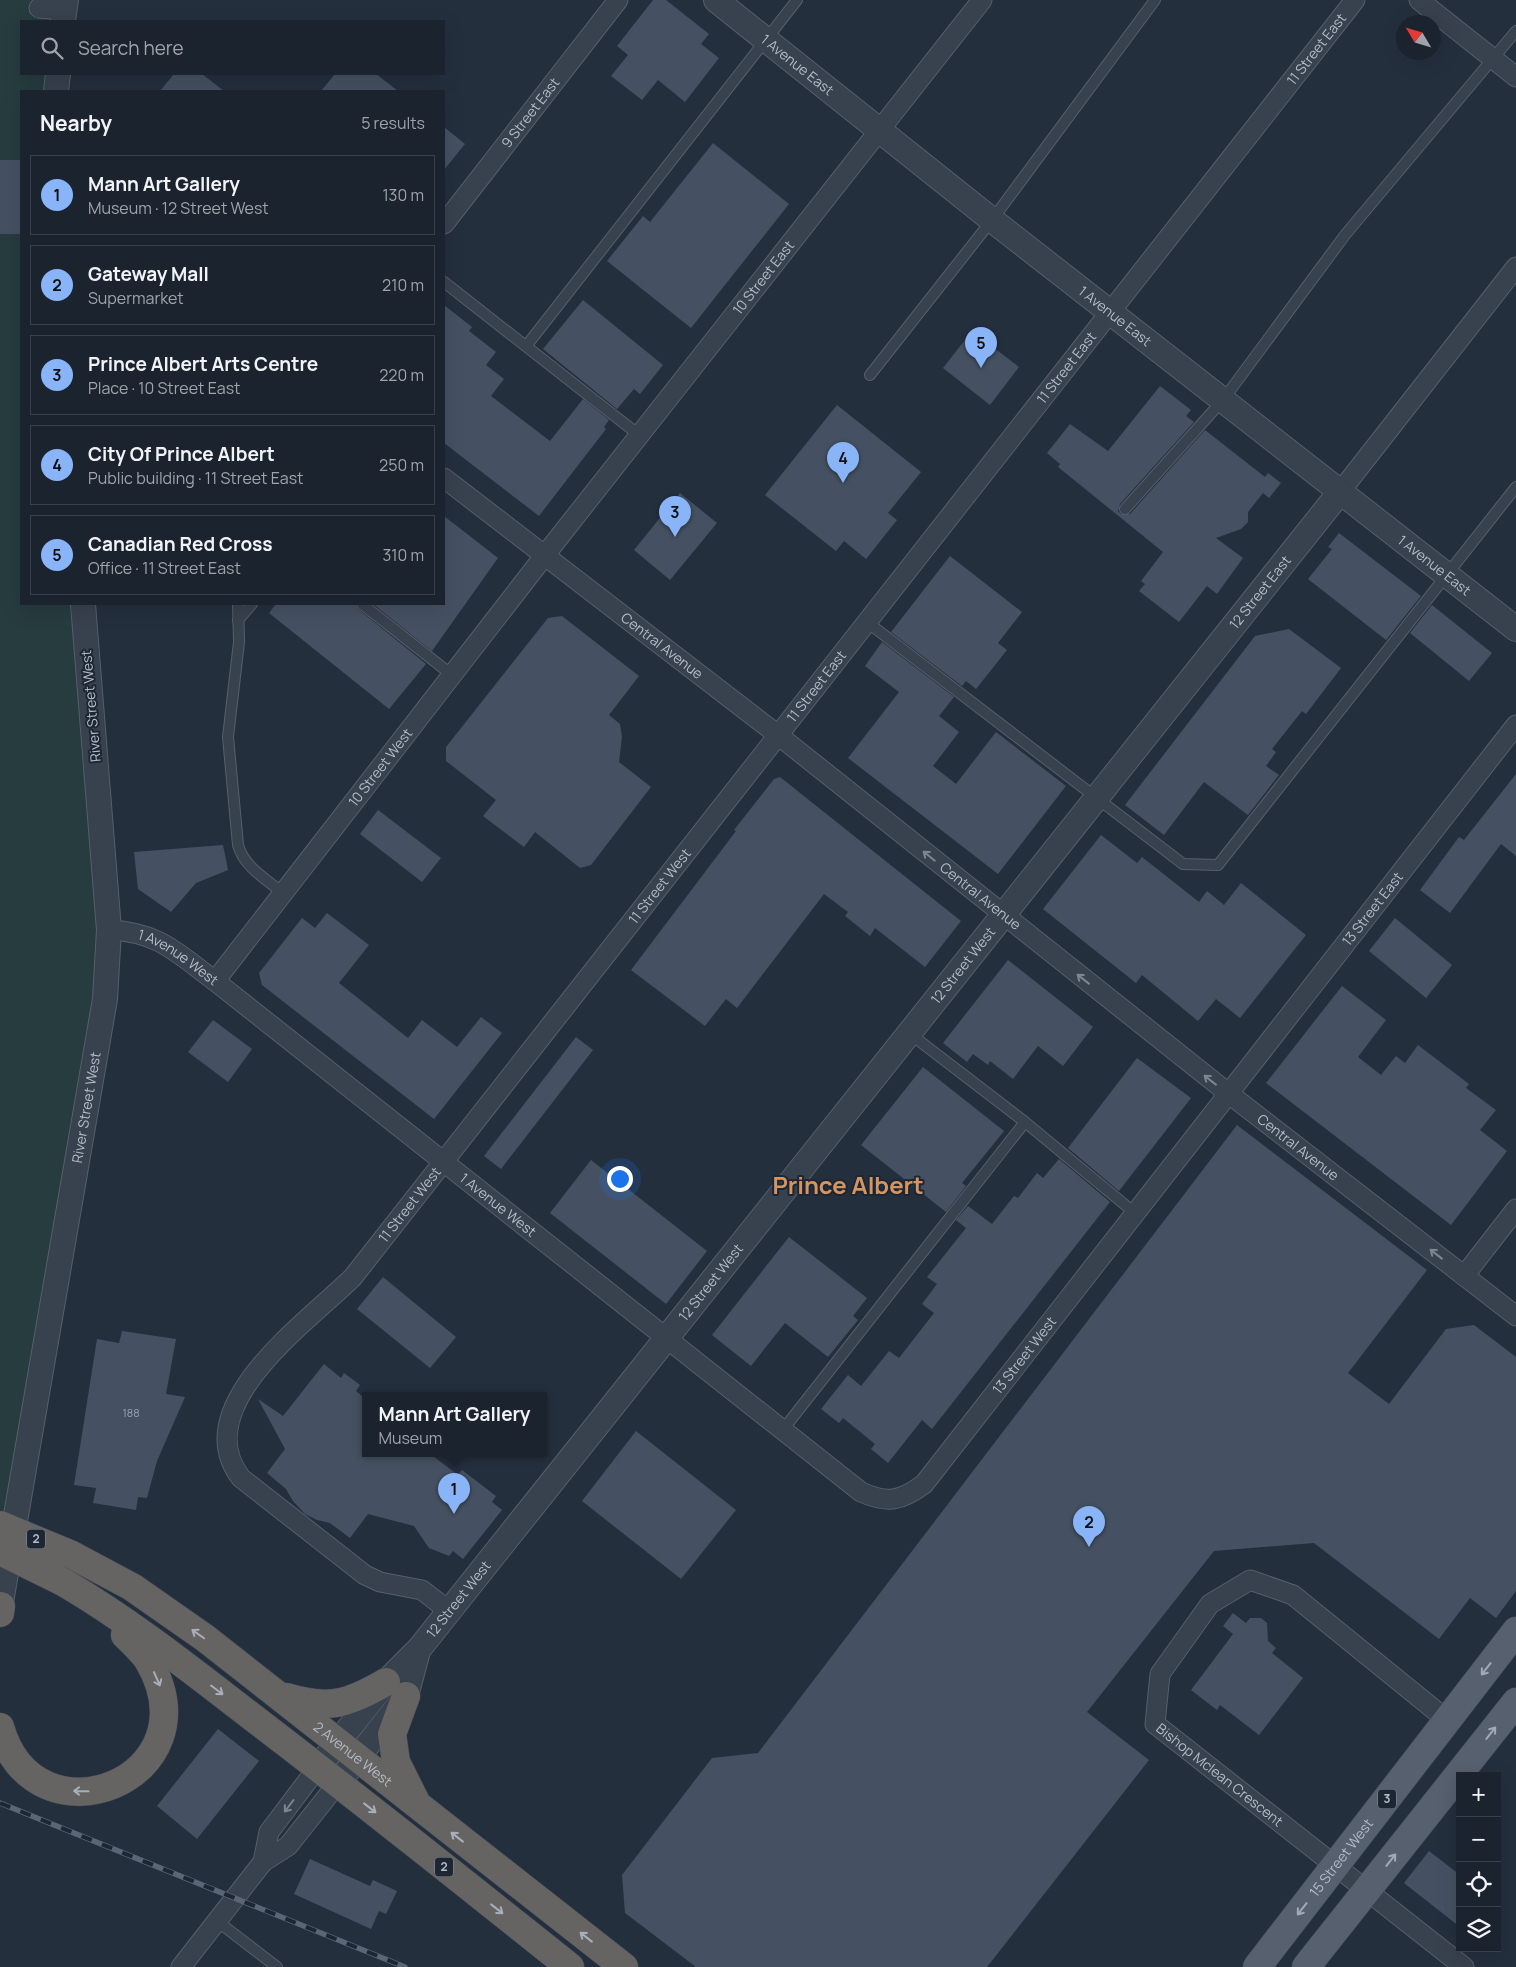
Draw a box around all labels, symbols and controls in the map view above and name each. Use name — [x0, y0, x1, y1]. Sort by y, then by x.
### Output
street label: 11 Street East — [1282, 9, 1350, 89]
north arrow — [1396, 15, 1441, 60]
search box — [20, 20, 445, 75]
street label: 1 Avenue East — [757, 30, 838, 99]
icon: search — [38, 34, 66, 62]
text: Search here — [78, 35, 184, 61]
street label: 9 Street East — [497, 73, 564, 151]
text: Nearby — [40, 109, 112, 137]
text: 5 results — [361, 112, 425, 134]
text: Mann Art Gallery — [88, 171, 240, 197]
text: 1 — [53, 184, 61, 206]
text: 130 m — [382, 184, 424, 206]
text: Museum · 12 Street West — [88, 197, 269, 219]
street label: 10 Street East — [728, 236, 798, 318]
text: Gateway Mall — [88, 261, 209, 287]
text: 2 — [52, 274, 62, 296]
text: 210 m — [382, 274, 424, 296]
street label: 1 Avenue East — [1075, 281, 1156, 350]
text: Supermarket — [88, 287, 184, 309]
pin: 5 — [965, 327, 997, 368]
street label: 11 Street East — [1032, 327, 1100, 407]
text: Prince Albert Arts Centre — [88, 351, 318, 377]
text: 3 — [52, 364, 62, 386]
text: 220 m — [379, 364, 424, 386]
text: Place · 10 Street East — [88, 377, 241, 399]
text: City Of Prince Albert — [88, 441, 275, 467]
pin: 4 — [827, 442, 859, 483]
text: 4 — [52, 454, 62, 476]
text: 250 m — [379, 454, 424, 476]
text: Public building · 11 Street East — [88, 467, 304, 489]
pin: 3 — [659, 496, 691, 537]
street label: 1 Avenue East — [1394, 530, 1475, 600]
text: Canadian Red Cross — [88, 531, 273, 557]
text: 5 — [52, 544, 62, 566]
text: 310 m — [382, 544, 424, 566]
street label: 12 Street East — [1225, 551, 1295, 633]
text: Office · 11 Street East — [88, 557, 241, 579]
street label: Central Avenue — [617, 608, 707, 683]
street label: 11 Street East — [782, 646, 850, 726]
street label: River Street West — [76, 649, 105, 763]
street label: 10 Street West — [344, 724, 417, 810]
street label: 11 Street West — [624, 844, 695, 928]
one-way arrow — [922, 850, 935, 861]
street label: Central Avenue — [936, 857, 1025, 934]
street label: 13 Street East — [1337, 868, 1407, 950]
street label: 12 Street West — [926, 922, 999, 1008]
street label: 1 Avenue West — [136, 924, 223, 990]
one-way arrow — [1077, 973, 1090, 984]
street label: River Street West — [67, 1050, 105, 1164]
one-way arrow — [1204, 1074, 1217, 1085]
street label: Central Avenue — [1254, 1109, 1343, 1185]
street label: 11 Street West — [374, 1163, 445, 1246]
your location — [607, 1166, 633, 1192]
street label: 1 Avenue West — [456, 1168, 541, 1241]
district label: Prince Albert — [772, 1168, 924, 1201]
street label: 12 Street West — [674, 1239, 747, 1325]
one-way arrow — [1429, 1249, 1443, 1259]
street label: 13 Street West — [988, 1312, 1060, 1398]
popup — [362, 1392, 547, 1457]
text: Mann Art Gallery — [379, 1401, 530, 1427]
house number: 188 — [122, 1405, 140, 1420]
text: Museum — [379, 1427, 442, 1449]
pin: 1 — [438, 1473, 470, 1514]
pin: 2 — [1073, 1506, 1105, 1547]
road number: 2 — [27, 1530, 45, 1548]
street label: 12 Street West — [422, 1556, 495, 1642]
one-way arrow — [192, 1628, 205, 1639]
one-way arrow — [1481, 1662, 1491, 1676]
one-way arrow — [152, 1671, 162, 1686]
one-way arrow — [211, 1685, 224, 1696]
street label: 2 Avenue West — [310, 1717, 397, 1791]
street label: Bishop Mclean Crescent — [1153, 1719, 1288, 1830]
one-way arrow — [1486, 1727, 1497, 1740]
map controls — [1456, 1772, 1501, 1952]
button: + — [1456, 1772, 1501, 1817]
one-way arrow — [73, 1786, 90, 1796]
road number: 3 — [1378, 1790, 1396, 1808]
one-way arrow — [284, 1799, 294, 1813]
one-way arrow — [363, 1803, 376, 1814]
street label: 15 Street West — [1305, 1814, 1377, 1900]
button: − — [1456, 1817, 1501, 1862]
one-way arrow — [451, 1832, 464, 1843]
one-way arrow — [1385, 1854, 1396, 1867]
road number: 2 — [435, 1858, 453, 1876]
button: locate — [1456, 1862, 1501, 1907]
one-way arrow — [1297, 1903, 1308, 1916]
one-way arrow — [491, 1904, 504, 1915]
button: layers — [1456, 1907, 1501, 1952]
one-way arrow — [579, 1932, 593, 1942]

